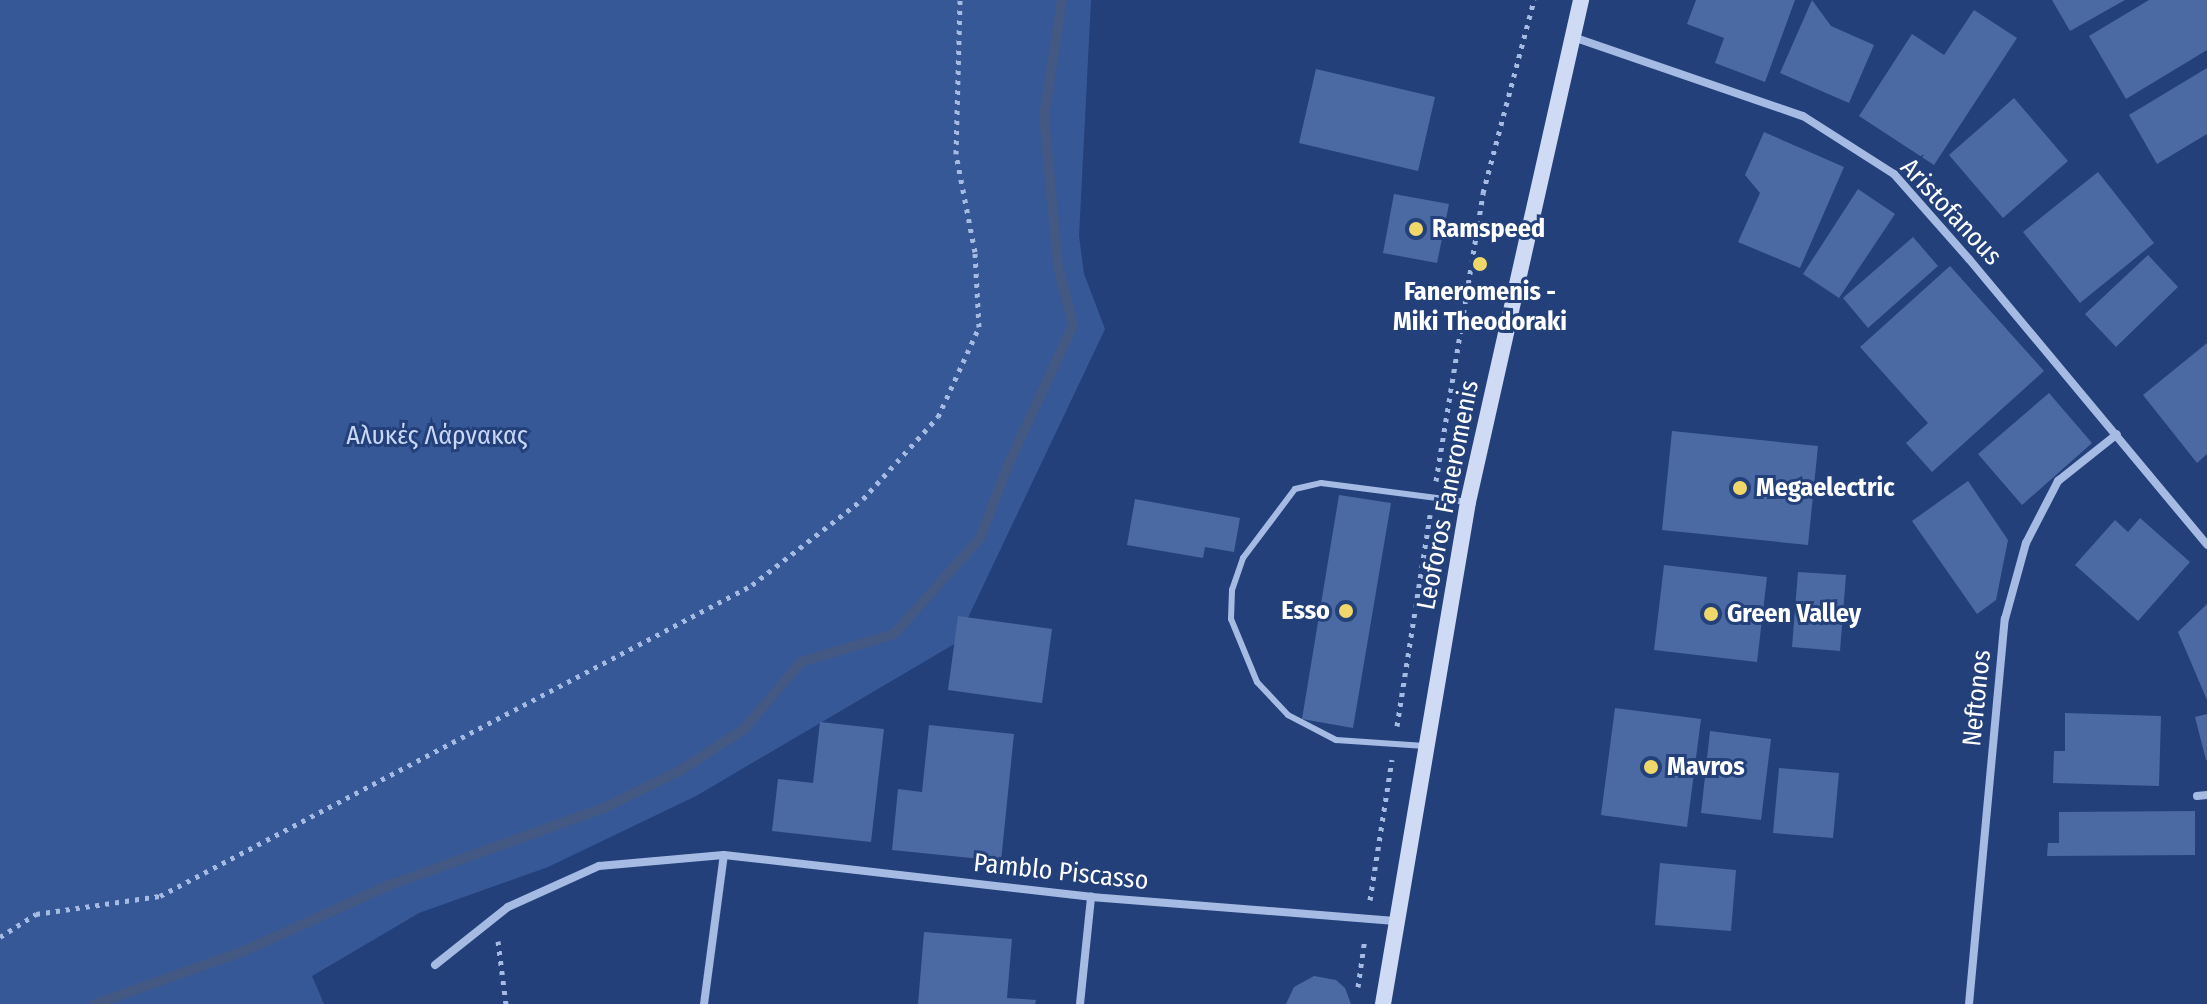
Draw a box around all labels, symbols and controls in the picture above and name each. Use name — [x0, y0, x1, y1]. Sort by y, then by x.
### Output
street label: Aristofanous — [1894, 152, 2008, 272]
place label: Ramspeed — [1432, 213, 1545, 245]
marker: Ramspeed — [1407, 220, 1425, 238]
marker: Faneromenis - Miki Theodoraki — [1471, 255, 1489, 273]
place label: Faneromenis - Miki Theodoraki — [1393, 276, 1567, 338]
street label: Leoforos Faneromenis — [1410, 377, 1486, 613]
park label: Αλυκές Λάρνακας — [346, 420, 528, 452]
place label: Megaelectric — [1756, 472, 1895, 504]
marker: Megaelectric — [1731, 479, 1749, 497]
place label: Esso — [1281, 595, 1330, 627]
place label: Green Valley — [1727, 598, 1861, 630]
marker: Esso — [1337, 602, 1355, 620]
marker: Green Valley — [1702, 605, 1720, 623]
street label: Neftonos — [1956, 648, 1998, 748]
place label: Mavros — [1667, 751, 1745, 783]
marker: Mavros — [1642, 758, 1660, 776]
street label: Pamblo Piscasso — [972, 847, 1150, 897]

